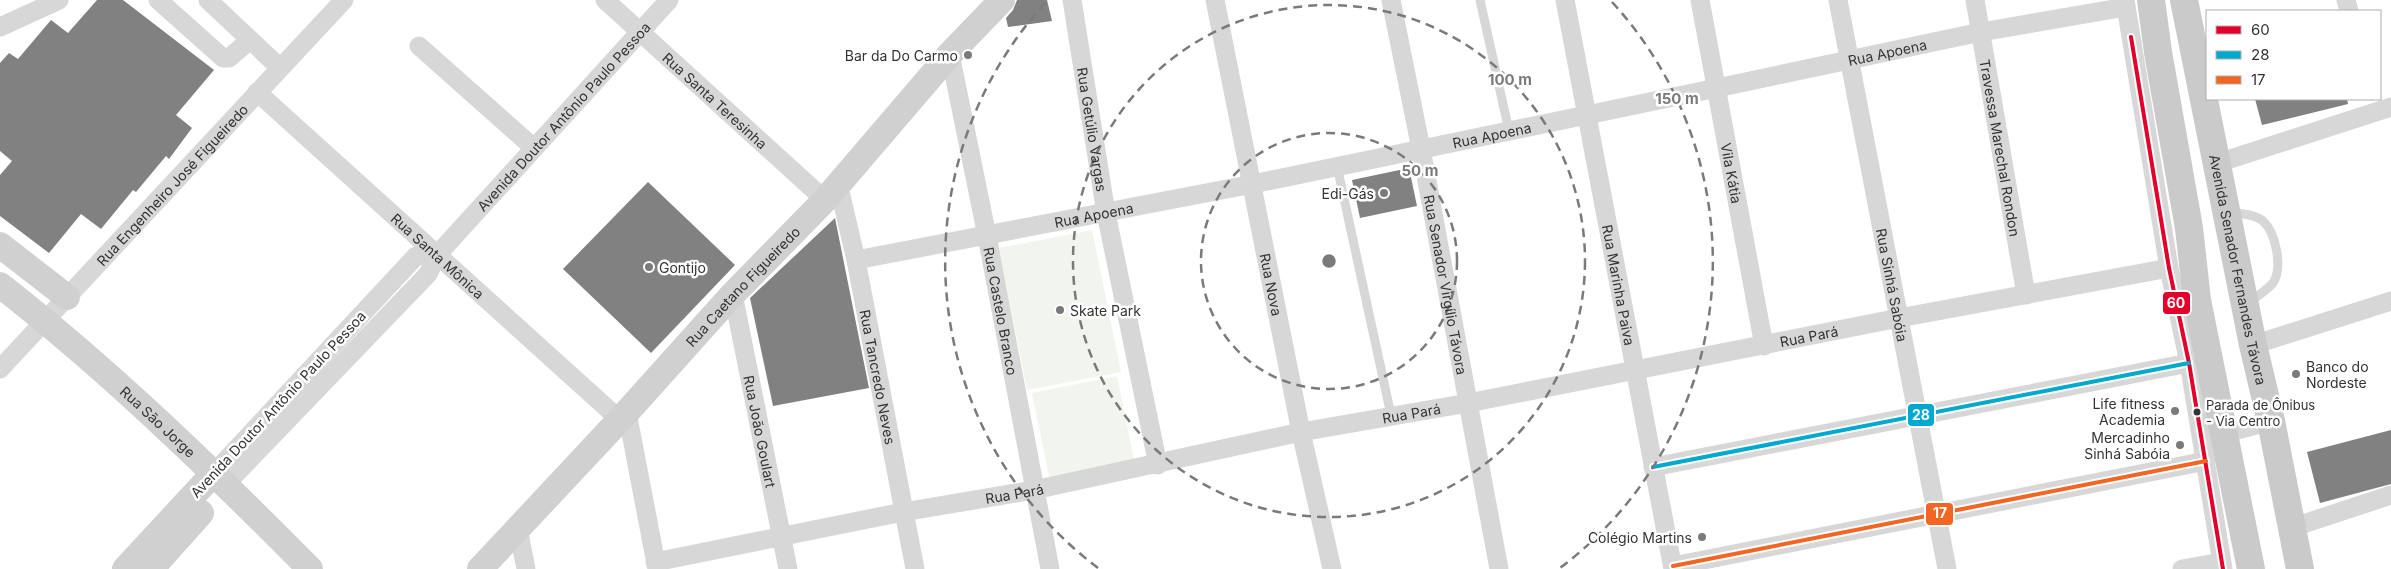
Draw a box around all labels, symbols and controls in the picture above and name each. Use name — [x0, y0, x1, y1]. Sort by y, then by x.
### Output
legend — [2206, 10, 2381, 100]
street label: Avenida Doutor Antônio Paulo Pessoa — [473, 18, 653, 214]
text: 60 — [2251, 20, 2270, 39]
street label: Rua Apoena — [1846, 35, 1928, 69]
text: 28 — [2251, 45, 2269, 64]
place label: Bar da Do Carmo — [845, 47, 958, 64]
street label: Rua Santa Teresinha — [659, 48, 771, 152]
marker: Bar da Do Carmo — [962, 49, 974, 61]
street label: Travessa Marechal Rondon — [1977, 58, 2024, 238]
street label: Rua Getúlio Vargas — [1074, 66, 1111, 193]
text: 100 m — [1488, 70, 1532, 89]
text: 17 — [2251, 70, 2266, 89]
text: 150 m — [1655, 89, 1699, 108]
street label: Rua Engenheiro José Figueiredo — [93, 101, 251, 269]
street label: Rua Apoena — [1451, 118, 1533, 151]
street label: Vila Kátia — [1718, 141, 1746, 205]
street label: Avenida Senador Fernandes Távora — [2207, 153, 2271, 386]
text: 50 m — [1402, 161, 1438, 180]
place label: Edi-Gás — [1321, 185, 1374, 202]
marker: Edi-Gás — [1378, 187, 1390, 199]
street label: Rua Senador Virgílio Távora — [1421, 193, 1471, 376]
street label: Rua Apoena — [1053, 199, 1135, 230]
street label: Rua Santa Mônica — [388, 209, 488, 302]
street label: Rua Caetano Figueiredo — [682, 223, 803, 350]
street label: Rua Marinha Paiva — [1599, 223, 1639, 347]
street label: Rua Sinhá Sabóia — [1873, 227, 1912, 343]
street label: Rua Castelo Branco — [981, 246, 1022, 376]
street label: Rua Nova — [1257, 252, 1286, 317]
centre of rings — [1320, 252, 1338, 270]
place label: Gontijo — [659, 259, 706, 276]
marker: Gontijo — [643, 261, 655, 273]
line badge: 60 — [2162, 291, 2191, 315]
text: 60 — [2167, 294, 2185, 311]
place label: Skate Park — [1070, 302, 1141, 319]
marker: Skate Park — [1054, 304, 1066, 316]
street label: Avenida Doutor Antônio Paulo Pessoa — [187, 307, 369, 501]
street label: Rua Tancredo Neves — [857, 308, 900, 446]
street label: Rua Pará — [1778, 322, 1840, 350]
place label: Banco do Nordeste — [2306, 358, 2369, 391]
marker: Banco do Nordeste — [2290, 368, 2302, 380]
street label: Rua João Goulart — [741, 374, 780, 489]
street label: Rua São Jorge — [117, 382, 199, 460]
place label: Life fitness Academia — [2092, 395, 2165, 428]
place label: Parada de Ônibus - Via Centro — [2206, 397, 2315, 429]
street label: Rua Pará — [1381, 399, 1442, 426]
line badge: 28 — [1907, 403, 1935, 427]
marker: Life fitness Academia — [2169, 405, 2181, 417]
text: 28 — [1912, 406, 1930, 423]
marker: Parada de Ônibus - Via Centro — [2192, 407, 2202, 417]
place label: Mercadinho Sinhá Sabóia — [2084, 429, 2170, 462]
marker: Mercadinho Sinhá Sabóia — [2174, 439, 2186, 451]
street label: Rua Pará — [984, 480, 1045, 507]
line badge: 17 — [1925, 502, 1954, 526]
text: 17 — [1933, 504, 1947, 521]
place label: Colégio Martins — [1588, 529, 1692, 546]
marker: Colégio Martins — [1696, 531, 1708, 543]

